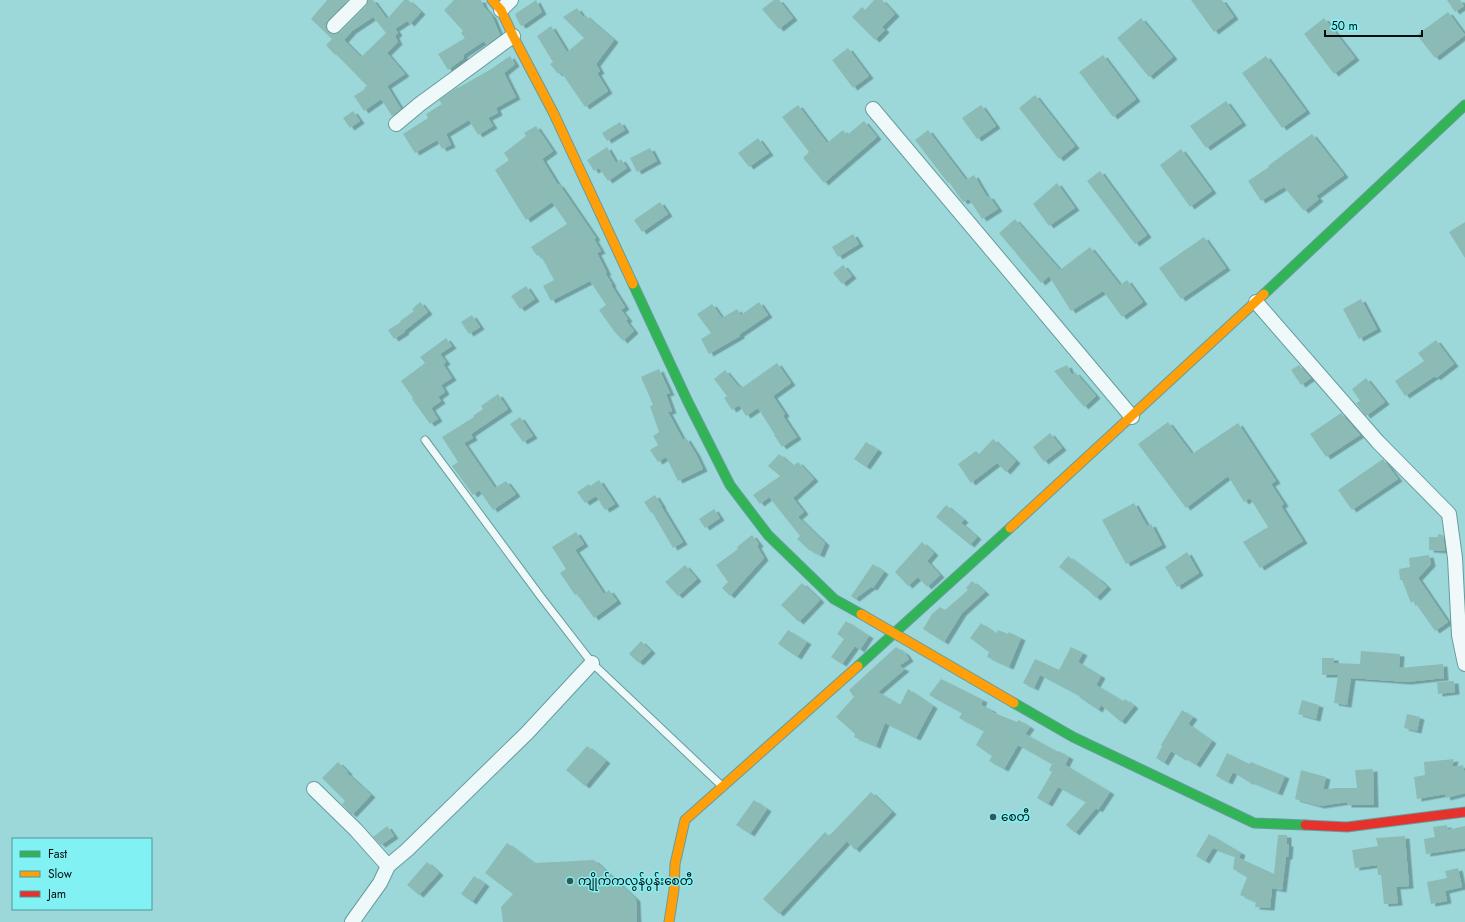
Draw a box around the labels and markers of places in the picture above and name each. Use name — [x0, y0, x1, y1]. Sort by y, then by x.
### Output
place label: စေတီ — [1001, 808, 1030, 826]
marker: စေတီ — [988, 812, 998, 822]
place label: ကျိုက်ကလွန်ပွန်းစေတီ — [578, 872, 693, 891]
marker: ကျိုက်ကလွန်ပွန်းစေတီ — [565, 876, 575, 886]

